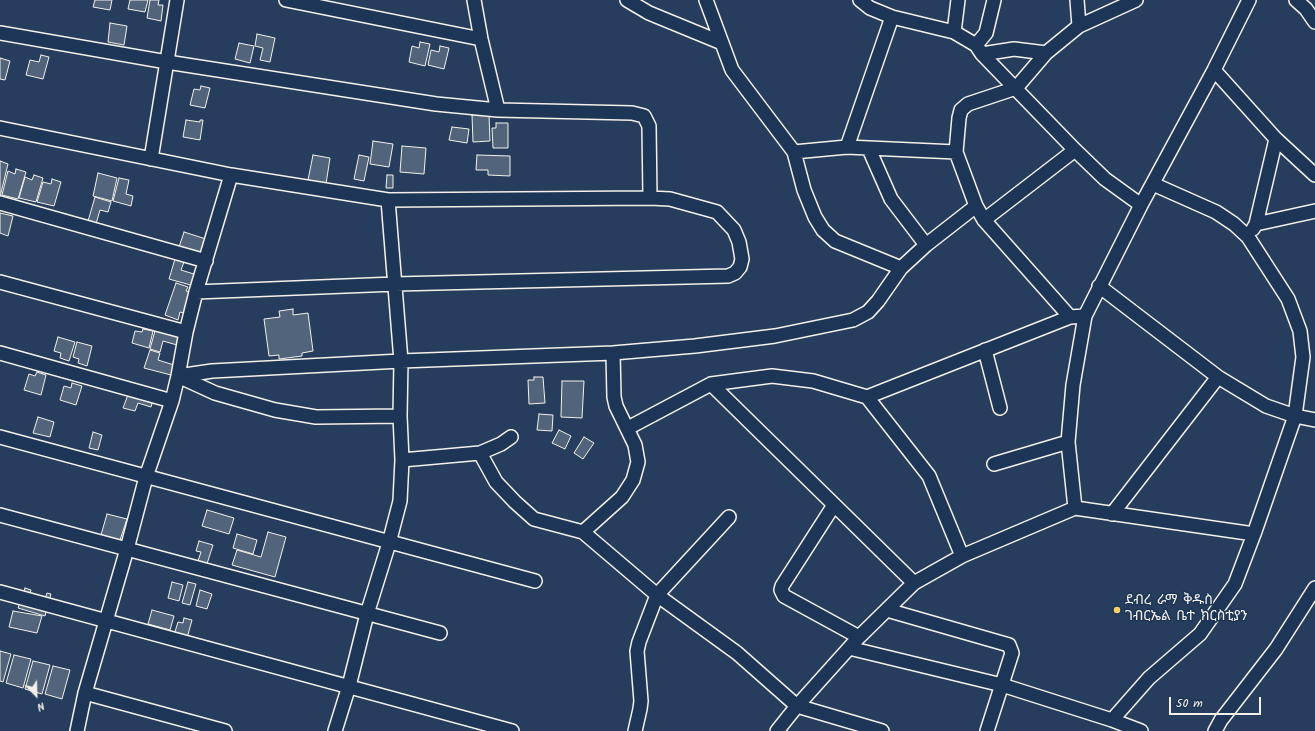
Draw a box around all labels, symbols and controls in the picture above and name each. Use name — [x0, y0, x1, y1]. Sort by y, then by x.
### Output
place label: ደብረ ራማ ቅዱስ ገብርኤል ቤተ ክርስቲያን — [1125, 594, 1247, 626]
marker: ደብረ ራማ ቅዱስ ገብርኤል ቤተ ክርስቲያን — [1112, 605, 1122, 615]
north arrow — [16, 675, 56, 715]
scale bar — [1171, 689, 1263, 715]
text: 50 m — [1176, 694, 1203, 713]
text: N — [34, 696, 47, 716]

